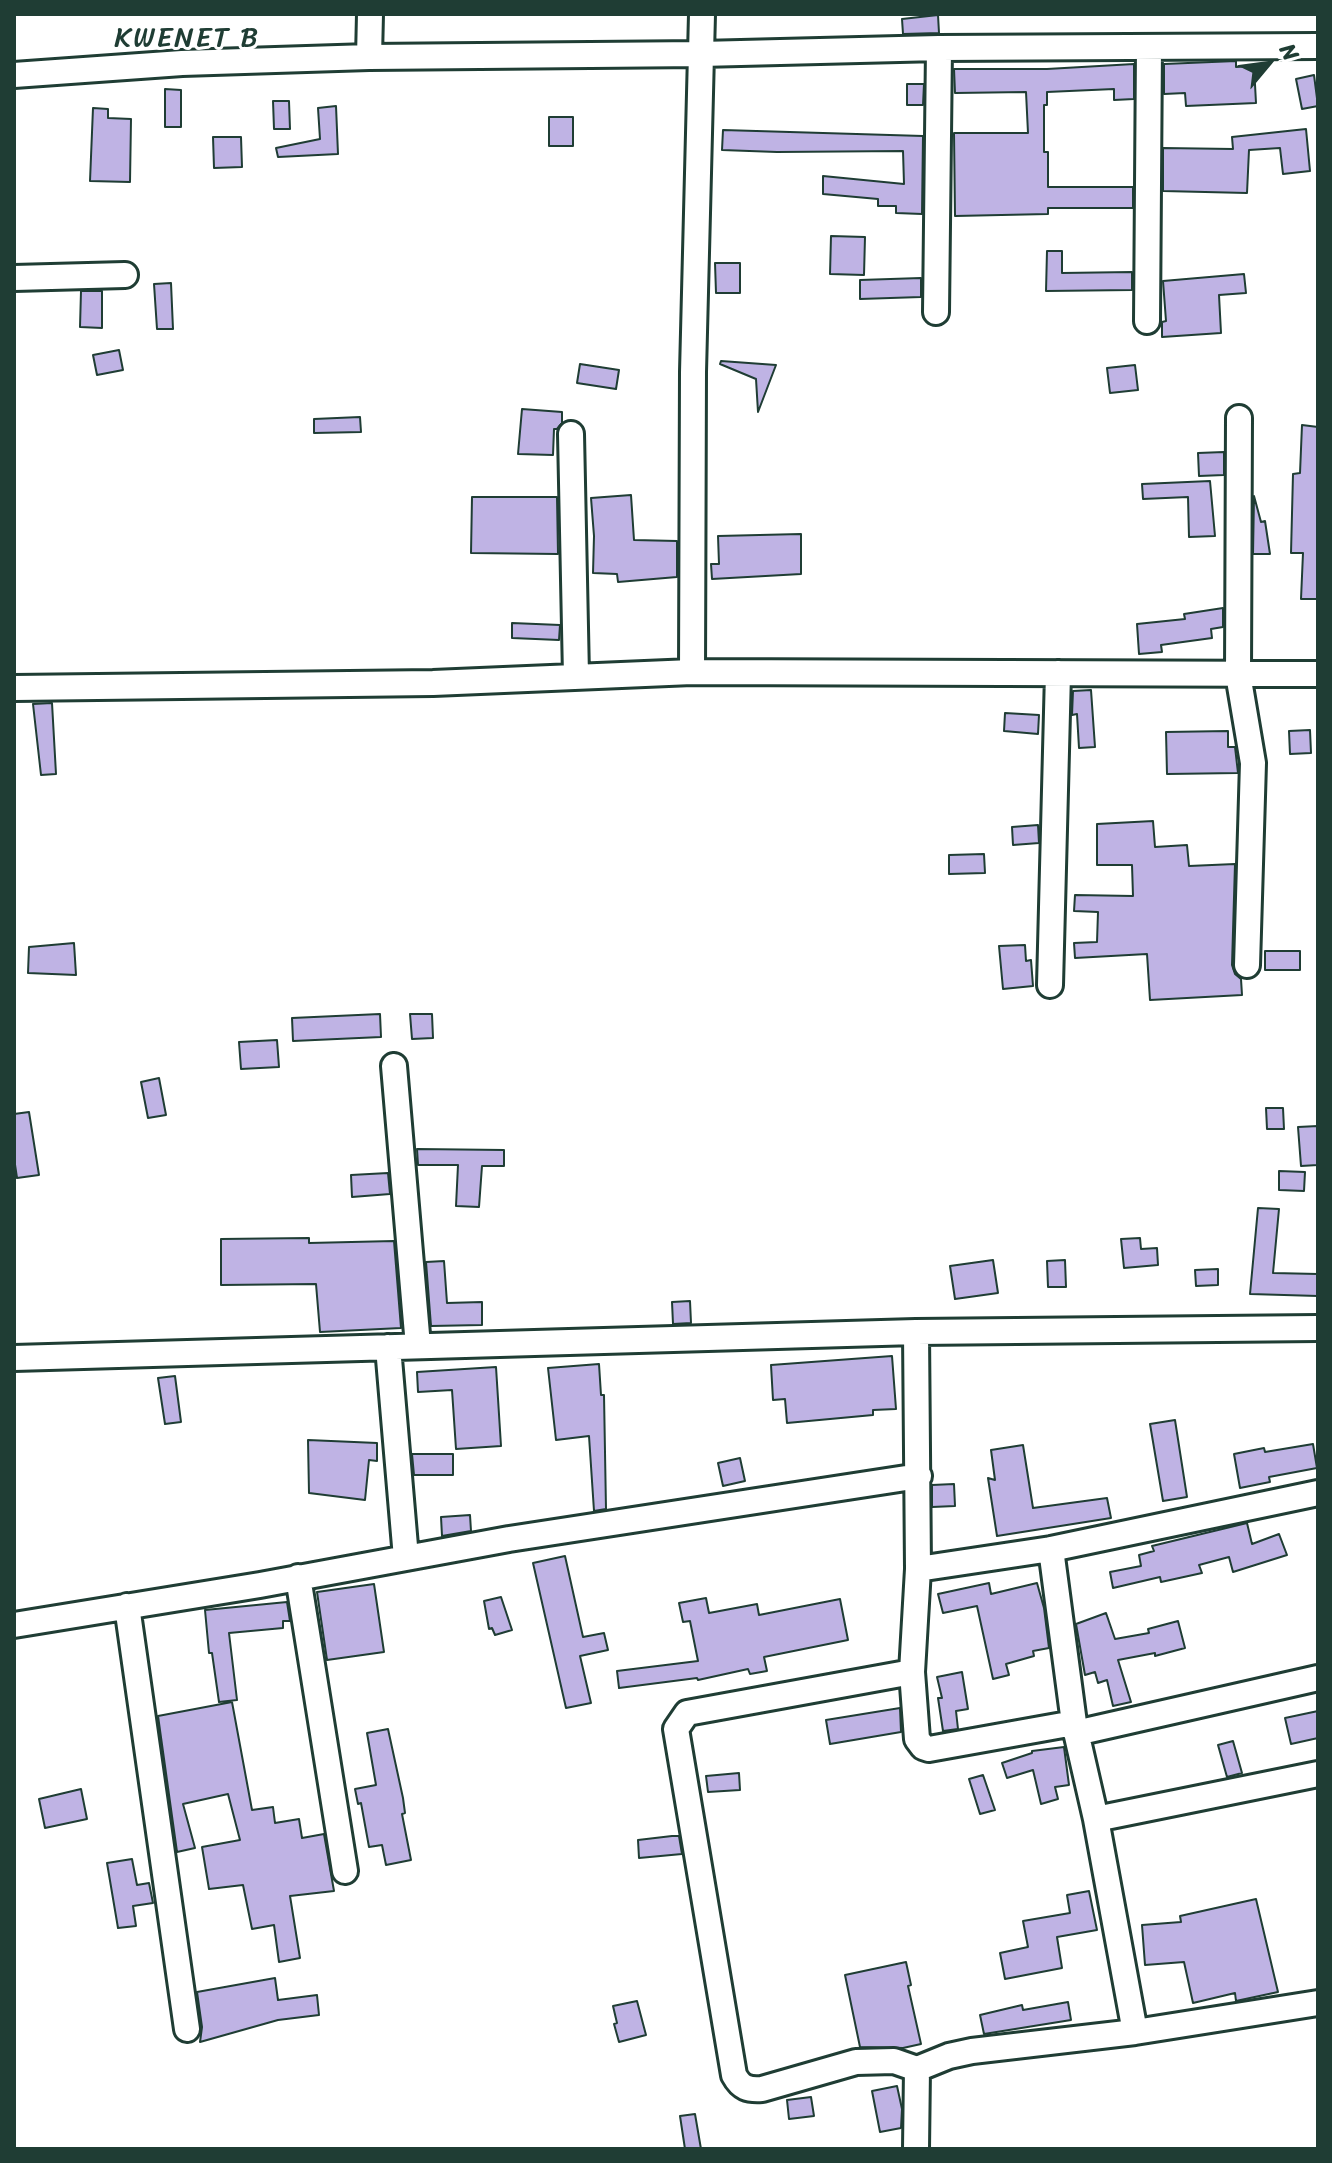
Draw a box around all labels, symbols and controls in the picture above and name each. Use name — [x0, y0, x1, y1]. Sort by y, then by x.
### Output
district label: KWENET B — [114, 22, 260, 56]
north arrow — [1228, 24, 1308, 104]
text: N — [1269, 36, 1310, 68]

